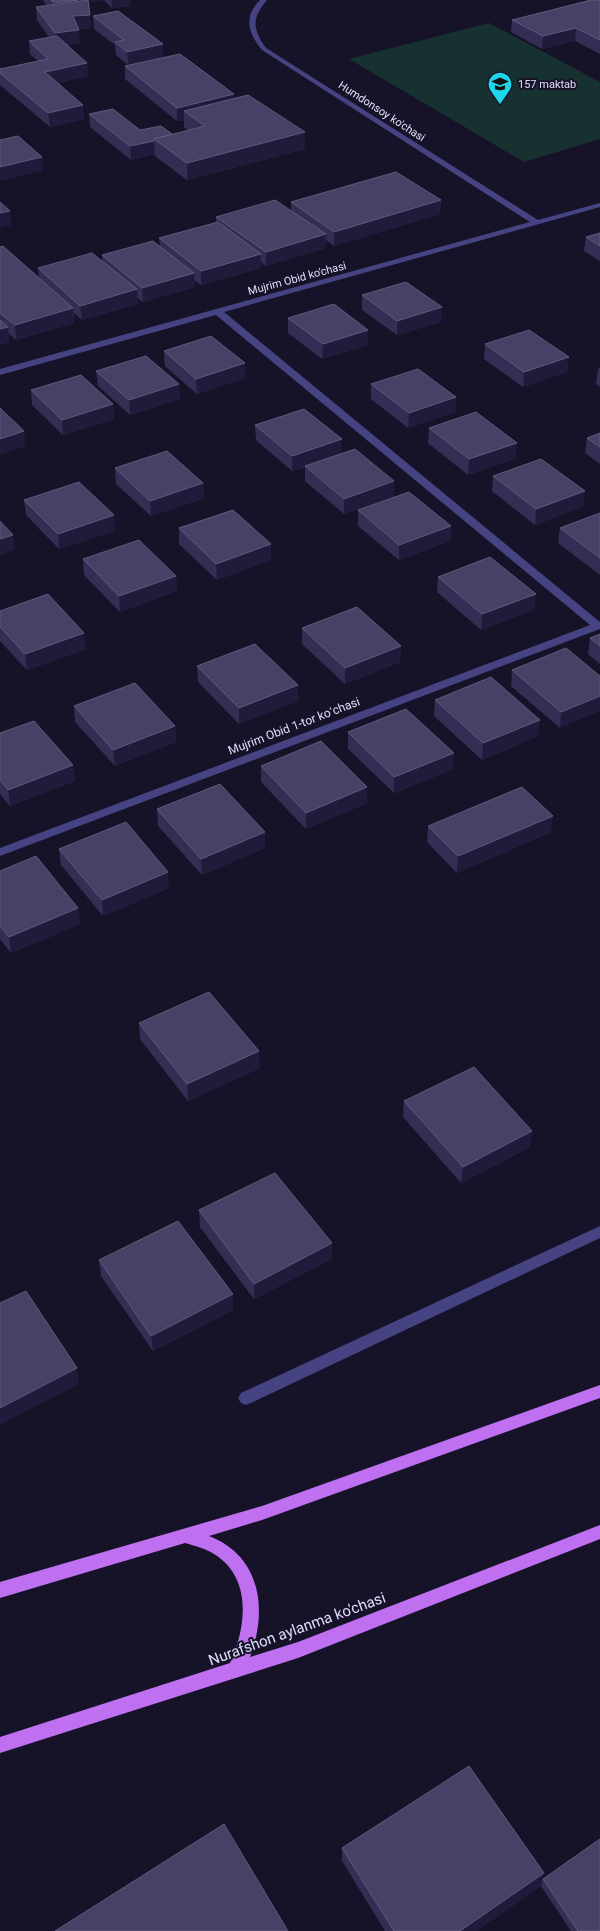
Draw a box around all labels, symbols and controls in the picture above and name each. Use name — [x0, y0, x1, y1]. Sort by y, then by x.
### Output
school or university icon: 157 maktab — [487, 71, 513, 105]
place label: 157 maktab — [518, 78, 576, 91]
street label: Humdonsoy ko'chasi — [336, 79, 428, 144]
street label: Mujrim Obid ko'chasi — [247, 259, 348, 298]
street label: Mujrim Obid 1-tor koʻchasi — [226, 694, 362, 758]
street label: Nurafshon aylanma ko'chasi — [206, 1589, 388, 1669]

